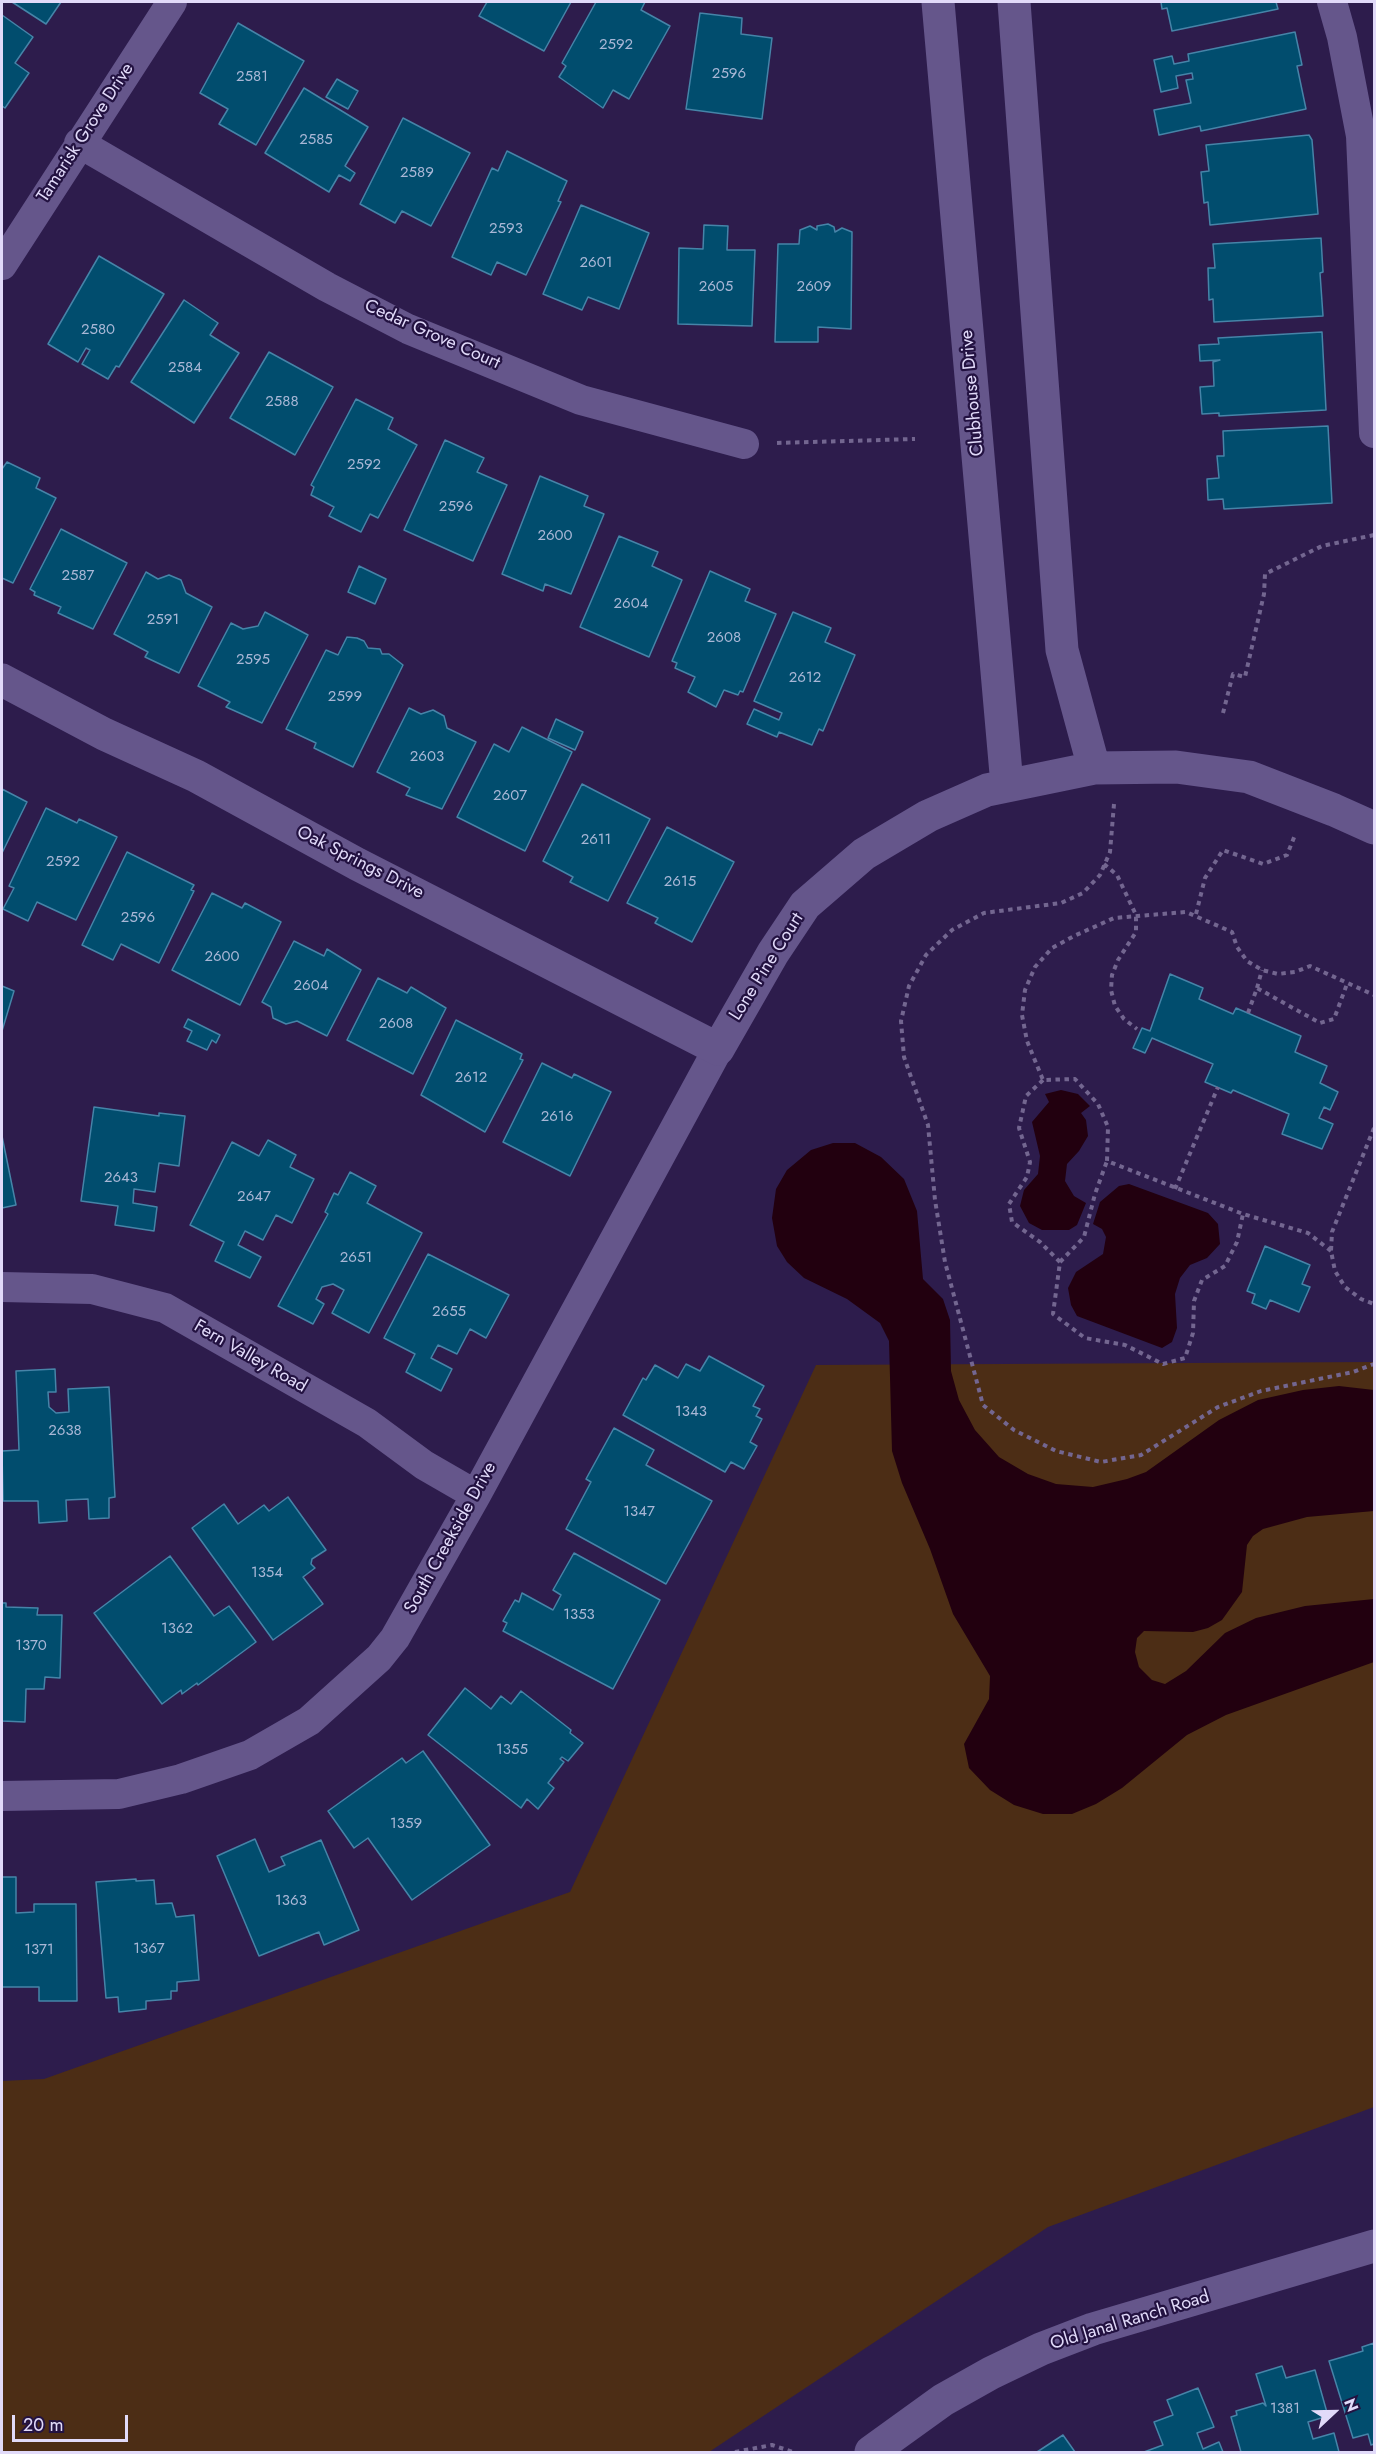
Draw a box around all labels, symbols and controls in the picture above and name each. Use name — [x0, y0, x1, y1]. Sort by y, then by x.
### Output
house number: 2592 — [599, 36, 633, 54]
street label: Tamarisk Grove Drive — [33, 60, 139, 206]
house number: 2596 — [712, 65, 746, 83]
house number: 2581 — [236, 68, 268, 86]
house number: 2585 — [299, 131, 333, 149]
house number: 2589 — [400, 164, 434, 182]
house number: 2593 — [489, 220, 523, 238]
house number: 2601 — [580, 254, 612, 272]
house number: 2605 — [699, 278, 733, 296]
house number: 2609 — [797, 278, 831, 296]
street label: Cedar Grove Court — [361, 295, 503, 375]
house number: 2580 — [81, 321, 115, 339]
street label: Clubhouse Drive — [957, 329, 989, 457]
house number: 2584 — [168, 359, 202, 377]
house number: 2588 — [265, 393, 299, 411]
house number: 2592 — [347, 456, 381, 474]
house number: 2596 — [439, 498, 473, 516]
house number: 2600 — [537, 527, 573, 545]
house number: 2587 — [62, 567, 94, 585]
house number: 2604 — [614, 595, 648, 613]
house number: 2591 — [147, 611, 179, 629]
house number: 2608 — [707, 629, 741, 647]
house number: 2595 — [236, 651, 270, 669]
house number: 2612 — [789, 669, 821, 687]
house number: 2599 — [328, 688, 362, 706]
house number: 2603 — [410, 748, 444, 766]
house number: 2607 — [493, 787, 527, 805]
street label: Oak Springs Drive — [293, 822, 427, 904]
house number: 2611 — [581, 831, 611, 849]
house number: 2592 — [46, 853, 80, 871]
house number: 2615 — [664, 873, 696, 891]
house number: 2596 — [121, 909, 155, 927]
street label: Lone Pine Court — [725, 909, 809, 1025]
house number: 2600 — [204, 948, 240, 966]
house number: 2604 — [294, 977, 328, 995]
house number: 2608 — [379, 1015, 413, 1033]
house number: 2612 — [455, 1069, 487, 1087]
house number: 2616 — [541, 1108, 573, 1126]
house number: 2643 — [104, 1169, 138, 1187]
house number: 2647 — [237, 1188, 271, 1206]
house number: 2651 — [340, 1249, 372, 1267]
house number: 2655 — [432, 1303, 466, 1321]
street label: Fern Valley Road — [190, 1316, 310, 1398]
house number: 1343 — [675, 1403, 707, 1421]
house number: 2638 — [48, 1422, 82, 1440]
street label: South Creekside Drive — [400, 1458, 502, 1618]
house number: 1347 — [623, 1503, 655, 1521]
house number: 1354 — [251, 1564, 283, 1582]
house number: 1353 — [563, 1606, 595, 1624]
house number: 1362 — [161, 1620, 193, 1638]
house number: 1370 — [15, 1637, 47, 1655]
house number: 1355 — [496, 1741, 528, 1759]
house number: 1359 — [390, 1815, 422, 1833]
house number: 1363 — [275, 1892, 307, 1910]
house number: 1367 — [133, 1940, 165, 1958]
house number: 1371 — [24, 1941, 54, 1959]
street label: Old Janal Ranch Road — [1048, 2287, 1212, 2355]
north arrow — [1304, 2382, 1364, 2442]
text: N — [1338, 2395, 1364, 2415]
house number: 1381 — [1270, 2400, 1300, 2418]
scale bar — [15, 2403, 130, 2441]
text: 20 m — [23, 2412, 63, 2438]

